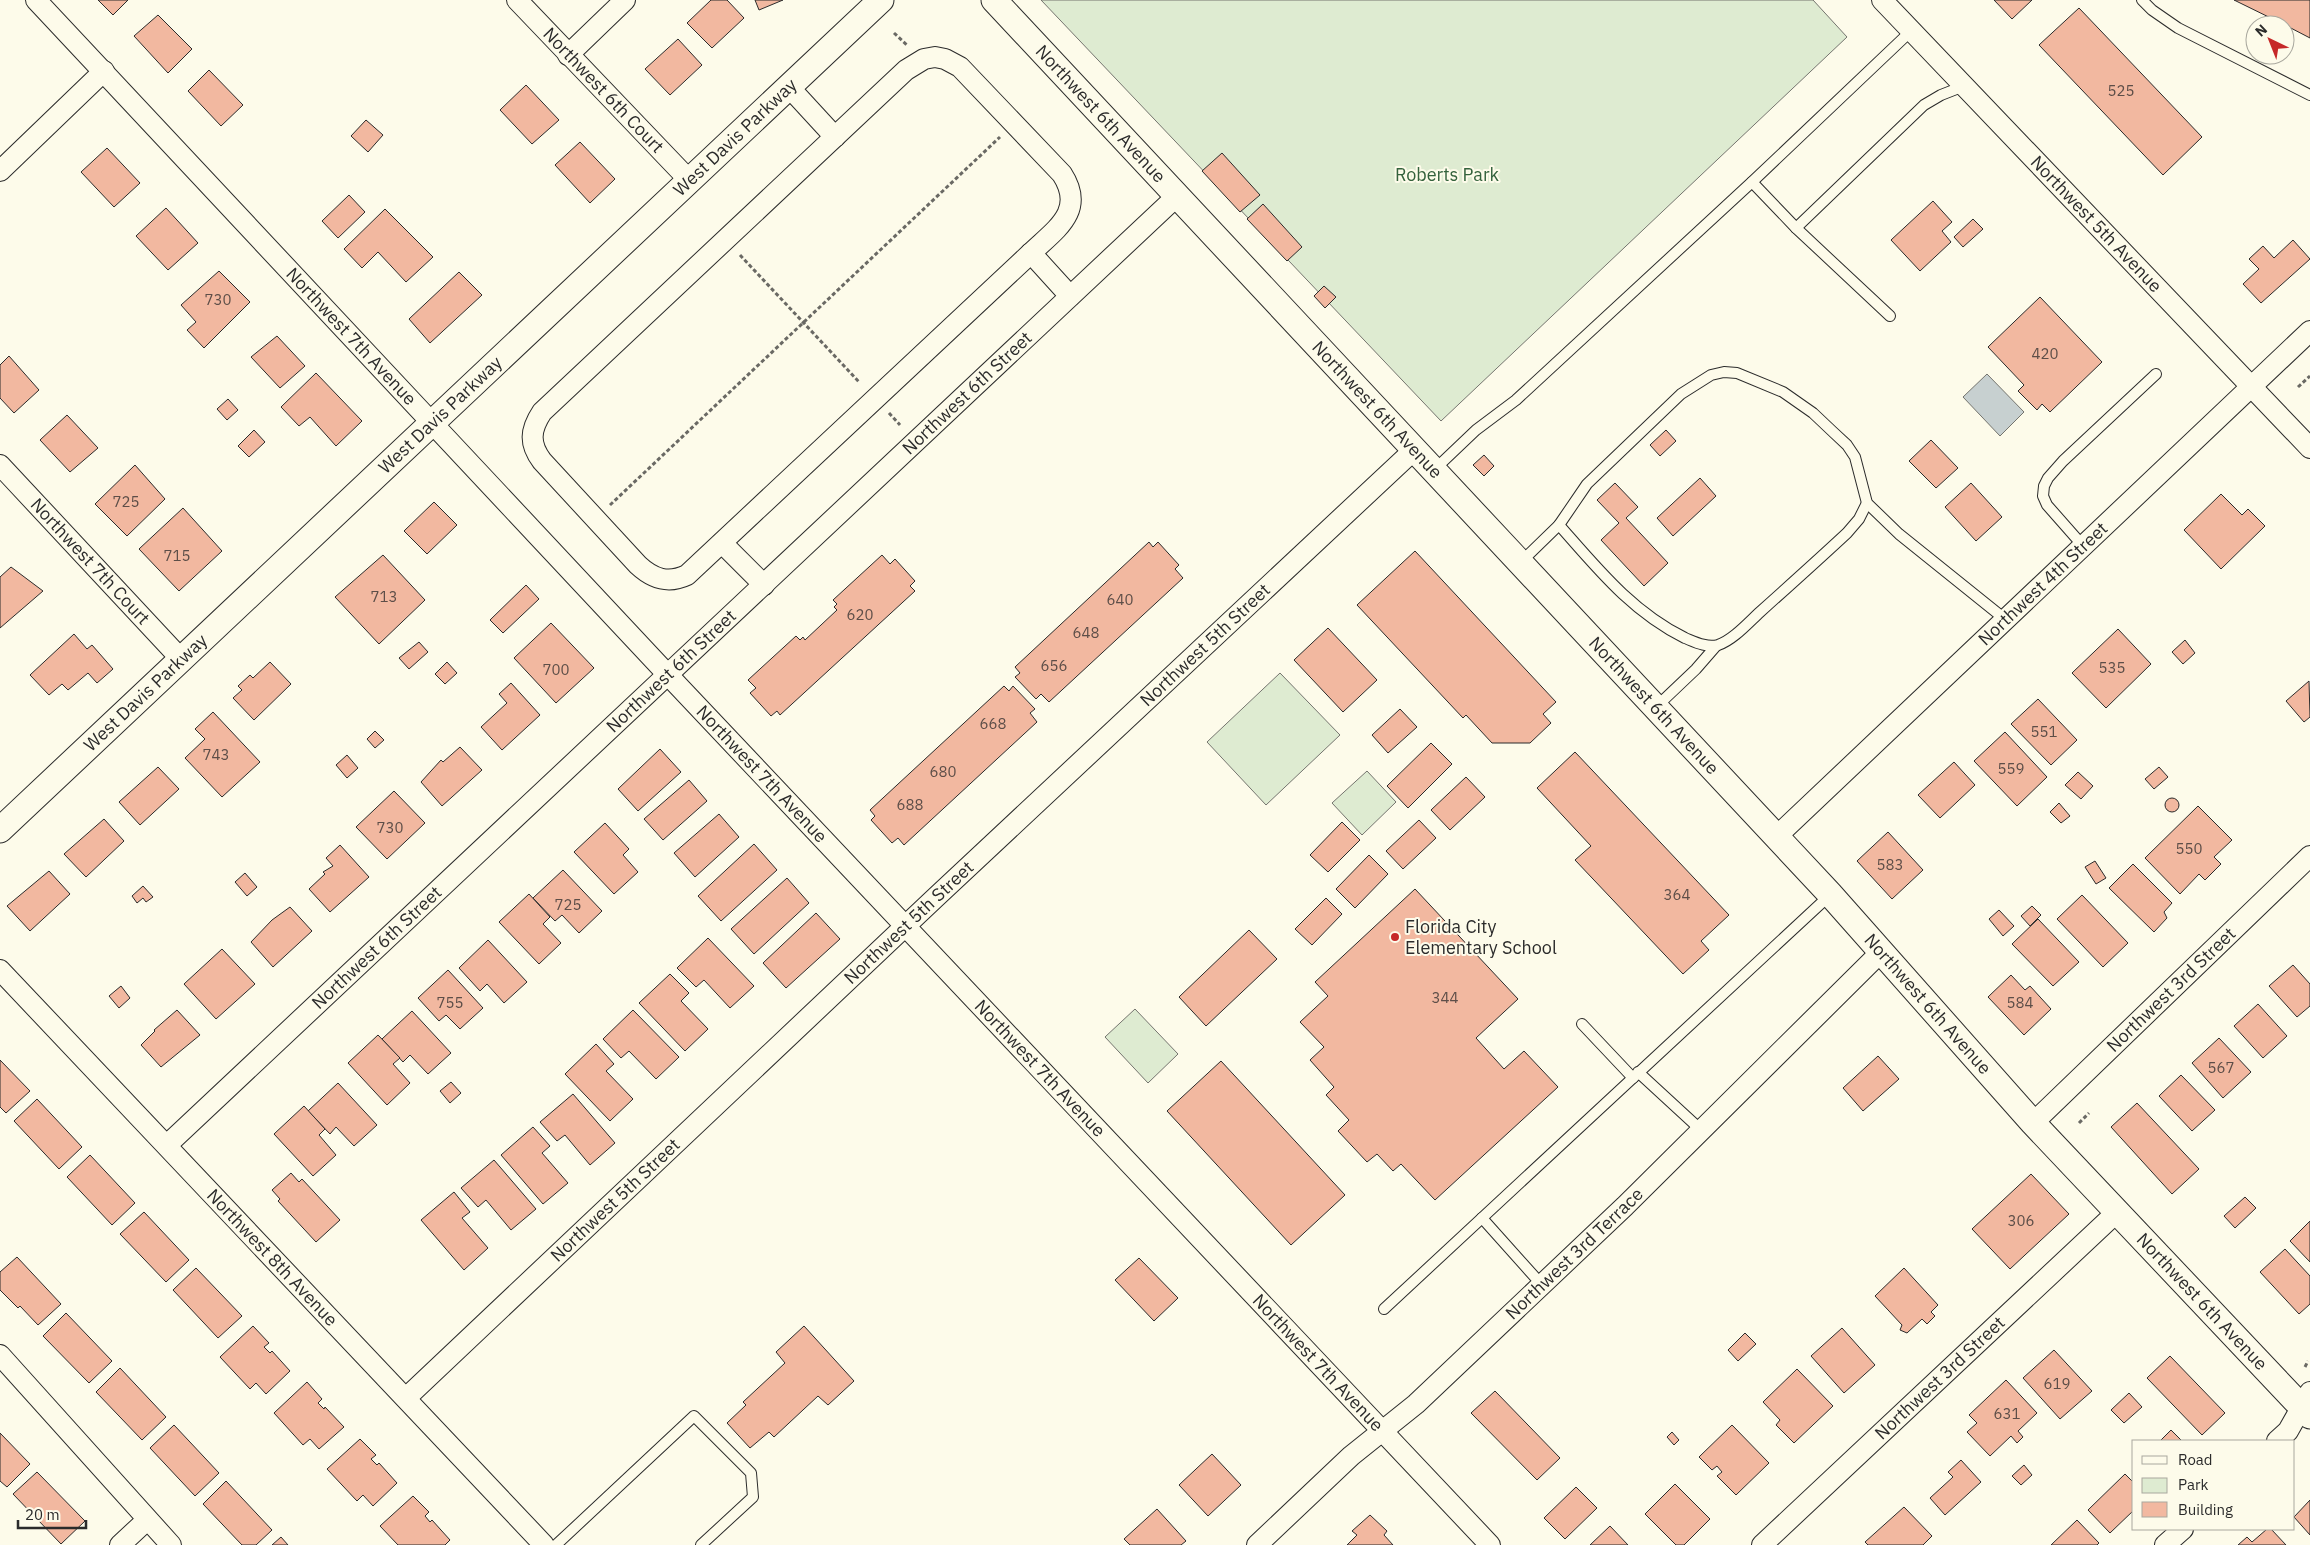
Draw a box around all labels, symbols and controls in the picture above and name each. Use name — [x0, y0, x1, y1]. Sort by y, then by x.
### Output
north arrow — [2245, 15, 2295, 65]
text: N — [2251, 20, 2271, 41]
street label: Northwest 6th Court — [538, 22, 669, 158]
street label: Northwest 6th Avenue — [1031, 40, 1171, 187]
street label: West Davis Parkway — [668, 73, 801, 201]
house number: 525 — [2107, 81, 2135, 100]
street label: Northwest 5th Avenue — [2026, 151, 2167, 297]
park label: Roberts Park — [1395, 163, 1500, 186]
street label: Northwest 7th Avenue — [281, 262, 422, 410]
house number: 730 — [204, 290, 232, 309]
street label: Northwest 6th Street — [897, 326, 1037, 459]
street label: Northwest 6th Avenue — [1307, 336, 1448, 483]
house number: 420 — [2031, 344, 2059, 363]
street label: West Davis Parkway — [373, 351, 507, 479]
house number: 725 — [112, 492, 140, 511]
street label: Northwest 7th Court — [26, 493, 155, 629]
street label: Northwest 4th Street — [1973, 517, 2112, 650]
house number: 715 — [163, 546, 191, 565]
street label: Northwest 5th Street — [1135, 578, 1275, 711]
house number: 713 — [370, 587, 398, 606]
house number: 640 — [1106, 590, 1134, 609]
street label: Northwest 6th Street — [601, 604, 741, 737]
house number: 620 — [846, 605, 874, 624]
house number: 648 — [1072, 623, 1100, 642]
street label: West Davis Parkway — [79, 629, 212, 756]
street label: Northwest 6th Avenue — [1584, 631, 1724, 779]
house number: 656 — [1040, 656, 1068, 675]
house number: 535 — [2098, 658, 2126, 677]
house number: 700 — [542, 660, 570, 679]
street label: Northwest 7th Avenue — [692, 700, 832, 847]
house number: 668 — [979, 714, 1007, 733]
house number: 551 — [2030, 722, 2058, 741]
house number: 743 — [202, 745, 230, 764]
house number: 559 — [1997, 759, 2025, 778]
house number: 680 — [929, 762, 957, 781]
house number: 688 — [896, 795, 924, 814]
house number: 730 — [376, 818, 404, 837]
house number: 550 — [2175, 839, 2203, 858]
house number: 583 — [1876, 855, 1904, 874]
street label: Northwest 5th Street — [839, 856, 978, 989]
street label: Northwest 6th Street — [307, 881, 446, 1014]
house number: 364 — [1663, 885, 1691, 904]
house number: 725 — [554, 895, 582, 914]
place label: Florida City Elementary School — [1405, 915, 1557, 959]
street label: Northwest 3rd Street — [2102, 922, 2240, 1057]
street label: Northwest 6th Avenue — [1859, 928, 1996, 1079]
marker: Florida City Elementary School — [1389, 931, 1401, 943]
house number: 344 — [1431, 988, 1459, 1007]
house number: 755 — [436, 993, 464, 1012]
house number: 584 — [2006, 993, 2034, 1012]
street label: Northwest 7th Avenue — [970, 995, 1111, 1142]
house number: 567 — [2207, 1058, 2235, 1077]
street label: Northwest 5th Street — [545, 1133, 685, 1267]
street label: Northwest 3rd Terrace — [1500, 1182, 1648, 1324]
street label: Northwest 8th Avenue — [202, 1184, 343, 1331]
house number: 306 — [2007, 1211, 2035, 1230]
street label: Northwest 6th Avenue — [2132, 1228, 2273, 1375]
street label: Northwest 7th Avenue — [1248, 1289, 1389, 1436]
street label: Northwest 3rd Street — [1870, 1311, 2010, 1444]
house number: 619 — [2043, 1374, 2071, 1393]
house number: 631 — [1993, 1404, 2021, 1423]
legend — [2132, 1440, 2295, 1530]
text: Road — [2178, 1450, 2213, 1469]
text: Park — [2178, 1475, 2208, 1494]
scale bar — [18, 1498, 85, 1530]
text: Building — [2178, 1500, 2233, 1519]
text: 20 m — [25, 1505, 60, 1524]

